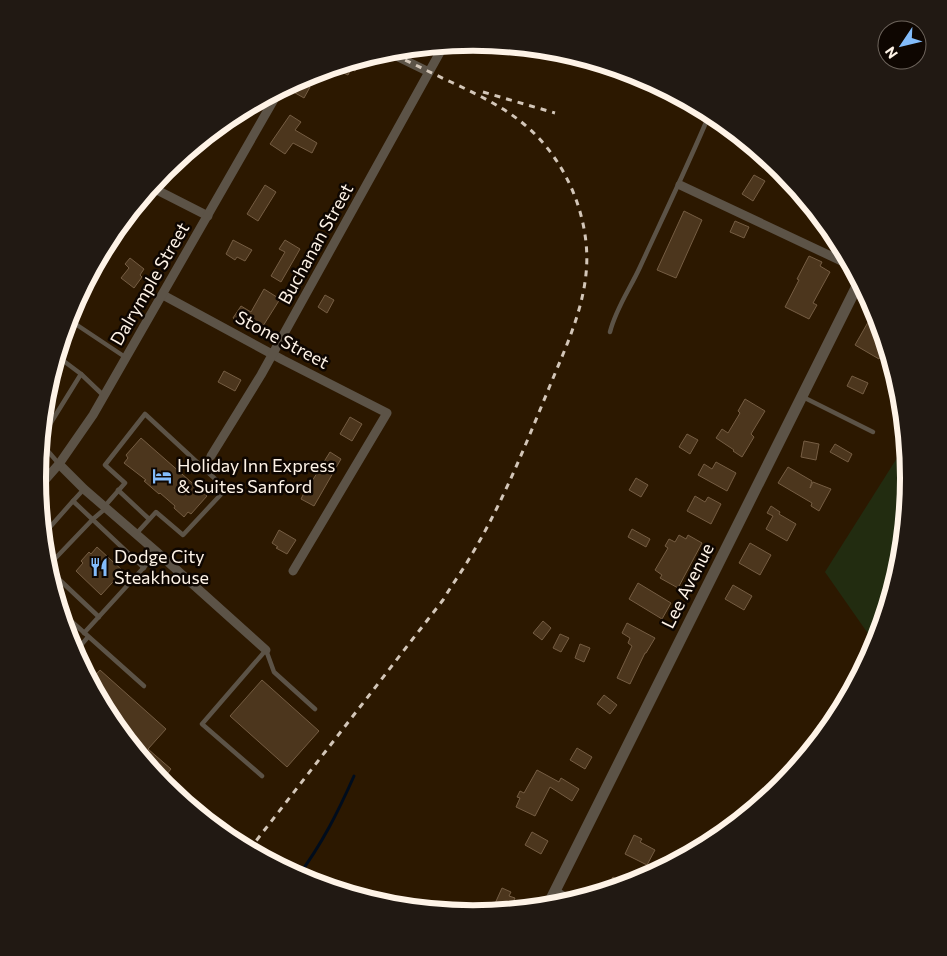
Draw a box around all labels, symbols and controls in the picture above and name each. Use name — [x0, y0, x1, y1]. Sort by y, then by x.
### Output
north arrow — [877, 20, 927, 70]
text: N — [881, 44, 901, 62]
street label: Buchanan Street — [273, 179, 357, 308]
street label: Dalrymple Street — [105, 218, 193, 349]
street label: Stone Street — [232, 305, 333, 373]
place label: Holiday Inn Express & Suites Sanford — [177, 454, 336, 497]
hotel icon: Holiday Inn Express & Suites Sanford — [151, 465, 173, 487]
street label: Lee Avenue — [656, 539, 718, 632]
place label: Dodge City Steakhouse — [114, 545, 209, 588]
restaurant icon: Dodge City Steakhouse — [88, 556, 110, 578]

